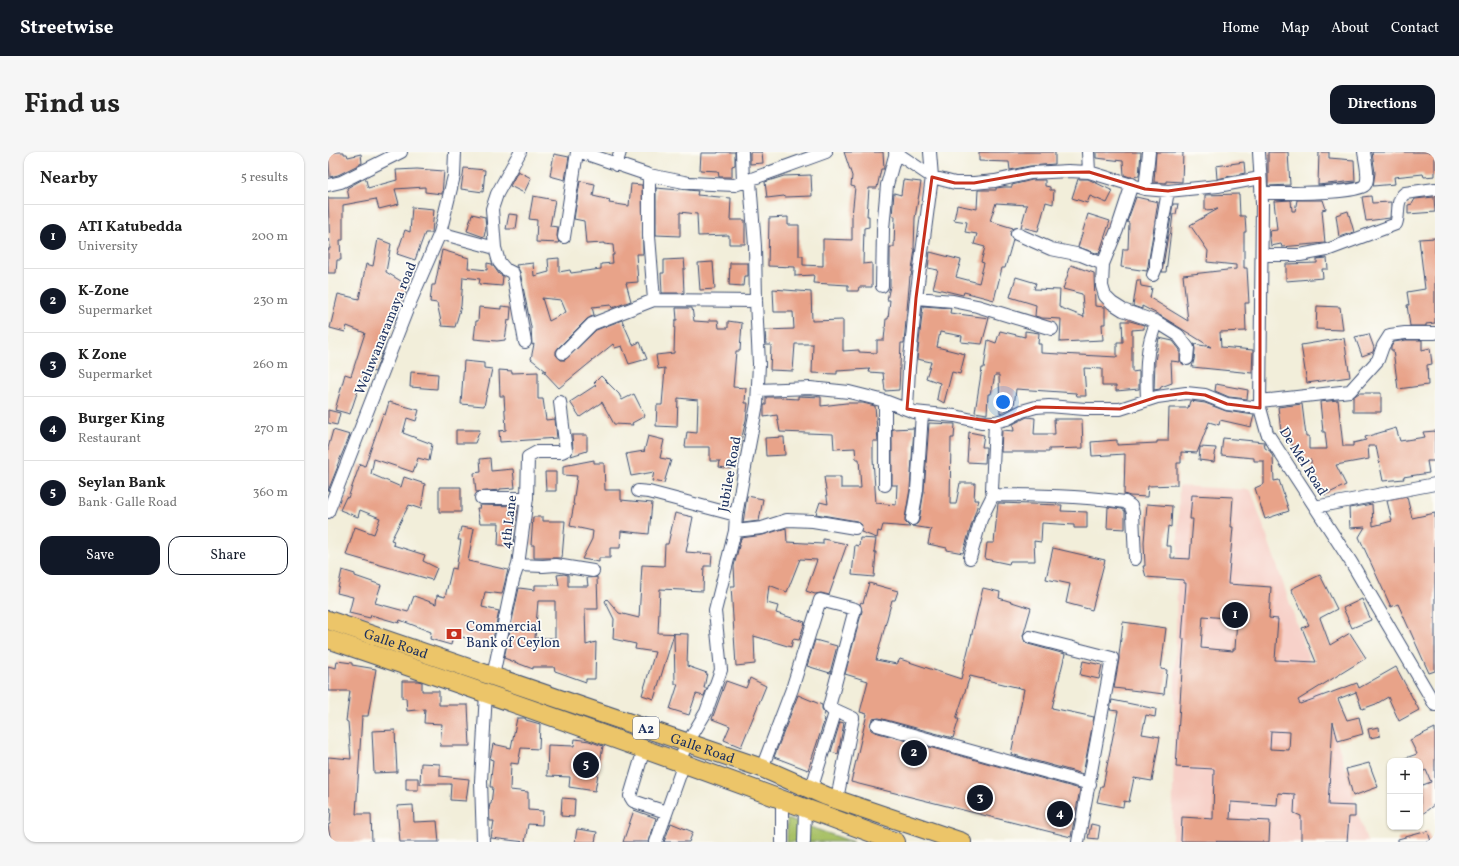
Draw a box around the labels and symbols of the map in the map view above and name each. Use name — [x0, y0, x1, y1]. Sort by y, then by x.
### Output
street label: Weluwanaramaya road — [351, 259, 422, 398]
your location — [993, 392, 1013, 412]
street label: De Mel Road — [1274, 424, 1331, 500]
street label: Jubilee Road — [715, 435, 746, 513]
street label: 4th Lane — [497, 494, 522, 550]
pin: 1 — [1222, 600, 1248, 630]
place label: Commercial Bank of Ceylon — [466, 618, 560, 653]
street label: Galle Road — [361, 625, 430, 664]
bank icon: Commercial Bank of Ceylon — [445, 625, 463, 643]
road number: A2 — [633, 717, 659, 739]
street label: Galle Road — [668, 729, 737, 769]
pin: 2 — [901, 738, 927, 768]
pin: 5 — [573, 750, 599, 780]
pin: 3 — [967, 783, 993, 813]
pin: 4 — [1047, 799, 1073, 829]

